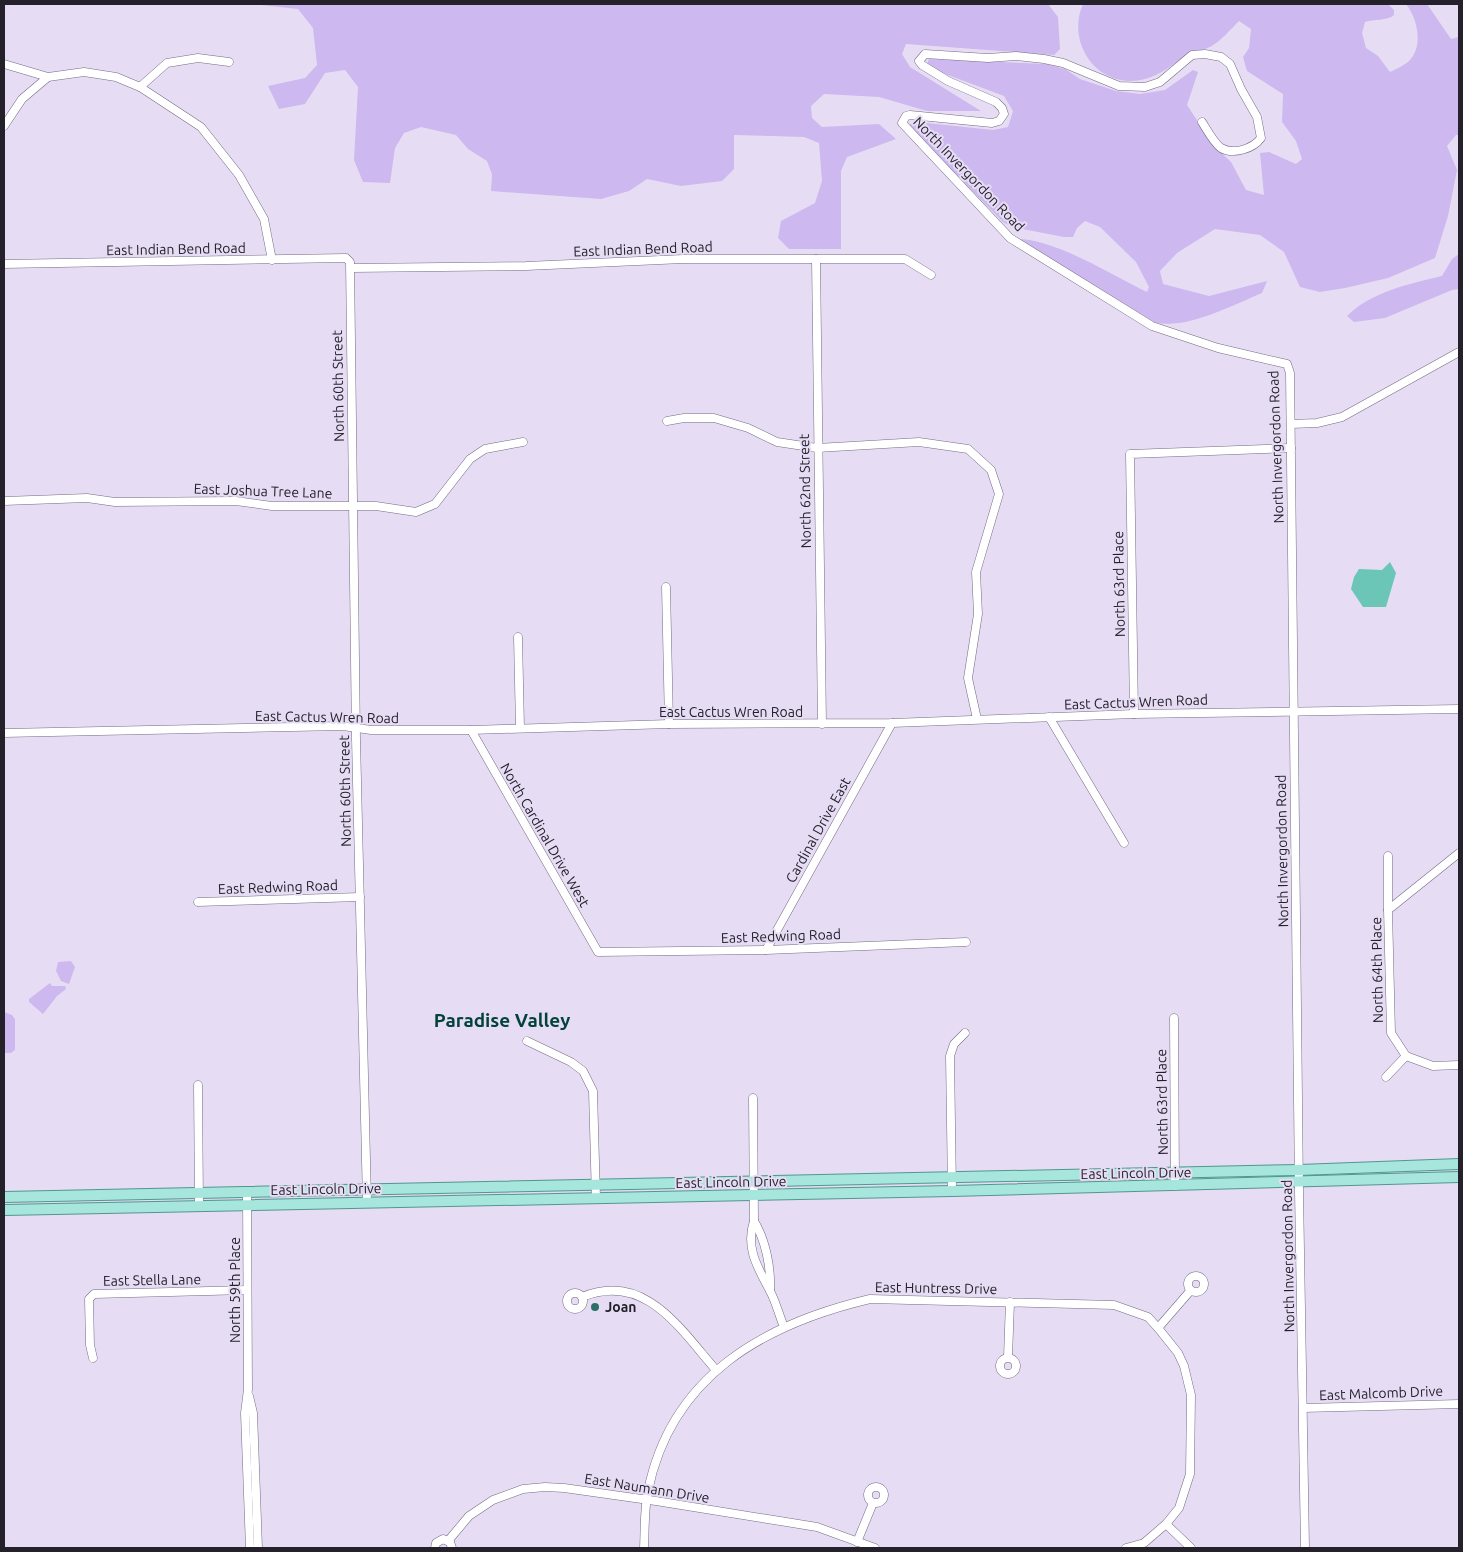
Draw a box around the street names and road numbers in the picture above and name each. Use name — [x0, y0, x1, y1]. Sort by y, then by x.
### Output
street label: North Invergordon Road — [910, 113, 1028, 235]
street label: East Indian Bend Road — [573, 239, 713, 259]
street label: East Indian Bend Road — [106, 240, 246, 258]
street label: North 60th Street — [329, 329, 347, 442]
street label: North Invergordon Road — [1265, 370, 1287, 524]
street label: North 62nd Street — [796, 433, 814, 548]
street label: East Joshua Tree Lane — [193, 481, 333, 501]
street label: North 63rd Place — [1110, 531, 1128, 637]
street label: East Cactus Wren Road — [1064, 691, 1208, 713]
street label: East Cactus Wren Road — [659, 704, 803, 720]
street label: East Cactus Wren Road — [255, 708, 399, 726]
street label: North 60th Street — [336, 734, 354, 847]
street label: North Cardinal Drive West — [497, 760, 593, 910]
street label: Cardinal Drive East — [782, 774, 854, 885]
street label: North Invergordon Road — [1273, 774, 1291, 928]
street label: East Redwing Road — [218, 877, 338, 897]
street label: North 64th Place — [1368, 917, 1386, 1023]
street label: East Redwing Road — [721, 926, 841, 946]
street label: North 63rd Place — [1153, 1049, 1171, 1155]
street label: East Lincoln Drive — [1080, 1164, 1192, 1182]
street label: East Lincoln Drive — [675, 1173, 787, 1191]
street label: North Invergordon Road — [1279, 1179, 1297, 1333]
street label: East Lincoln Drive — [270, 1180, 382, 1198]
street label: North 59th Place — [227, 1237, 243, 1343]
street label: East Stella Lane — [103, 1271, 201, 1289]
street label: East Huntress Drive — [875, 1279, 997, 1297]
street label: East Malcomb Drive — [1319, 1383, 1443, 1403]
street label: East Naumann Drive — [583, 1470, 711, 1506]

